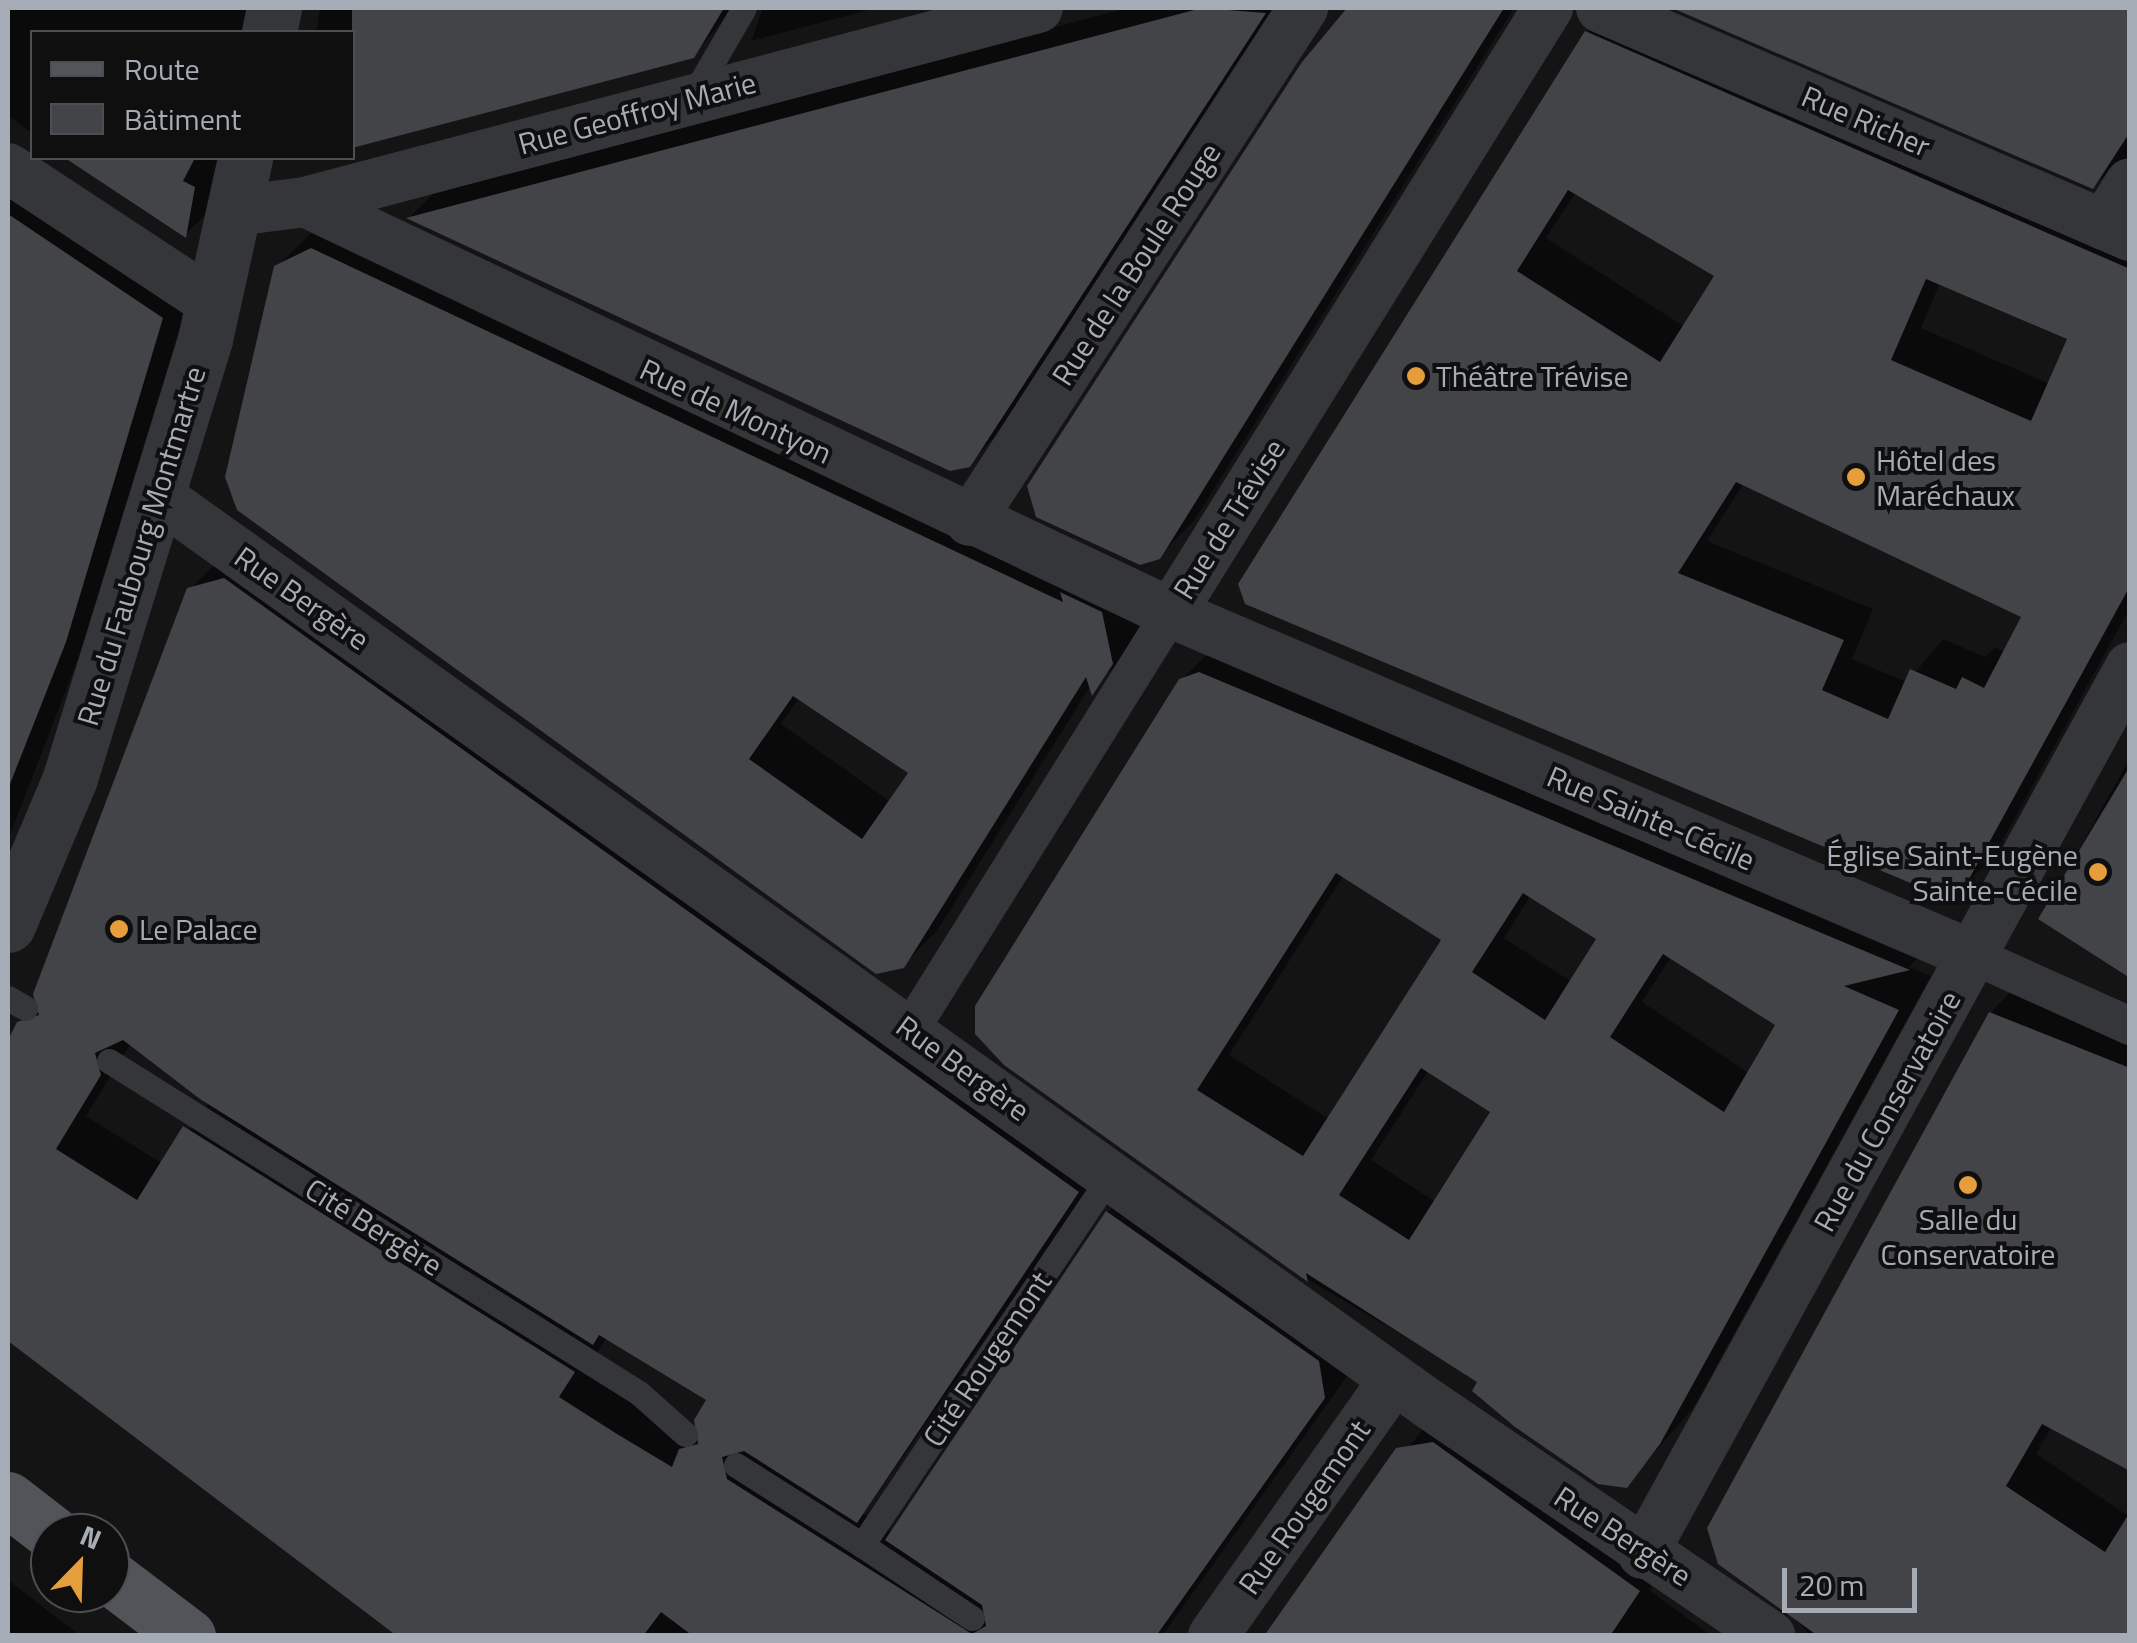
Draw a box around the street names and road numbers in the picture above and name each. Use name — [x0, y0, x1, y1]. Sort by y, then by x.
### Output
street label: Rue Geoffroy Marie — [514, 64, 760, 162]
street label: Rue Richer — [1796, 78, 1936, 164]
street label: Rue de la Boule Rouge — [1044, 136, 1228, 392]
street label: Rue de Montyon — [634, 351, 838, 471]
street label: Rue du Faubourg Montmartre — [69, 362, 213, 730]
street label: Rue de Trévise — [1166, 432, 1292, 606]
street label: Rue Bergère — [228, 539, 376, 657]
street label: Rue Sainte-Cécile — [1542, 758, 1760, 878]
street label: Rue du Conservatoire — [1806, 985, 1968, 1237]
street label: Rue Bergère — [889, 1008, 1037, 1128]
street label: Cité Bergère — [299, 1171, 449, 1283]
street label: Cité Rougemont — [915, 1265, 1059, 1453]
street label: Rue Rougemont — [1231, 1413, 1377, 1601]
street label: Rue Bergère — [1548, 1479, 1698, 1593]

